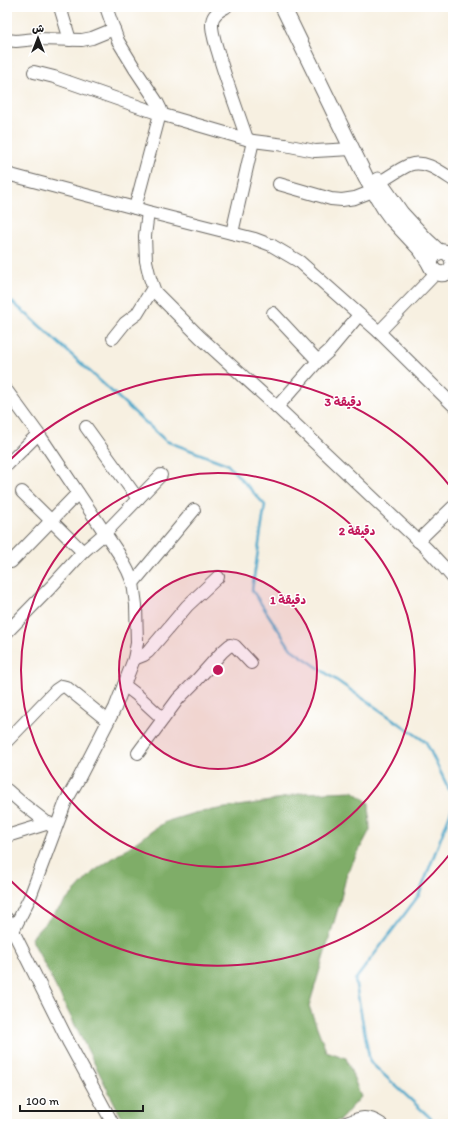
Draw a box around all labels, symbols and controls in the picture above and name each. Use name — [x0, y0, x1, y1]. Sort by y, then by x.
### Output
north arrow — [18, 18, 58, 58]
text: ش — [32, 22, 44, 35]
text: 3 دقيقة — [325, 395, 362, 409]
text: 2 دقيقة — [339, 524, 376, 538]
text: 1 دقيقة — [270, 593, 306, 607]
centre of rings — [211, 663, 225, 677]
scale bar — [20, 1087, 143, 1113]
text: 100 m — [26, 1094, 59, 1108]

